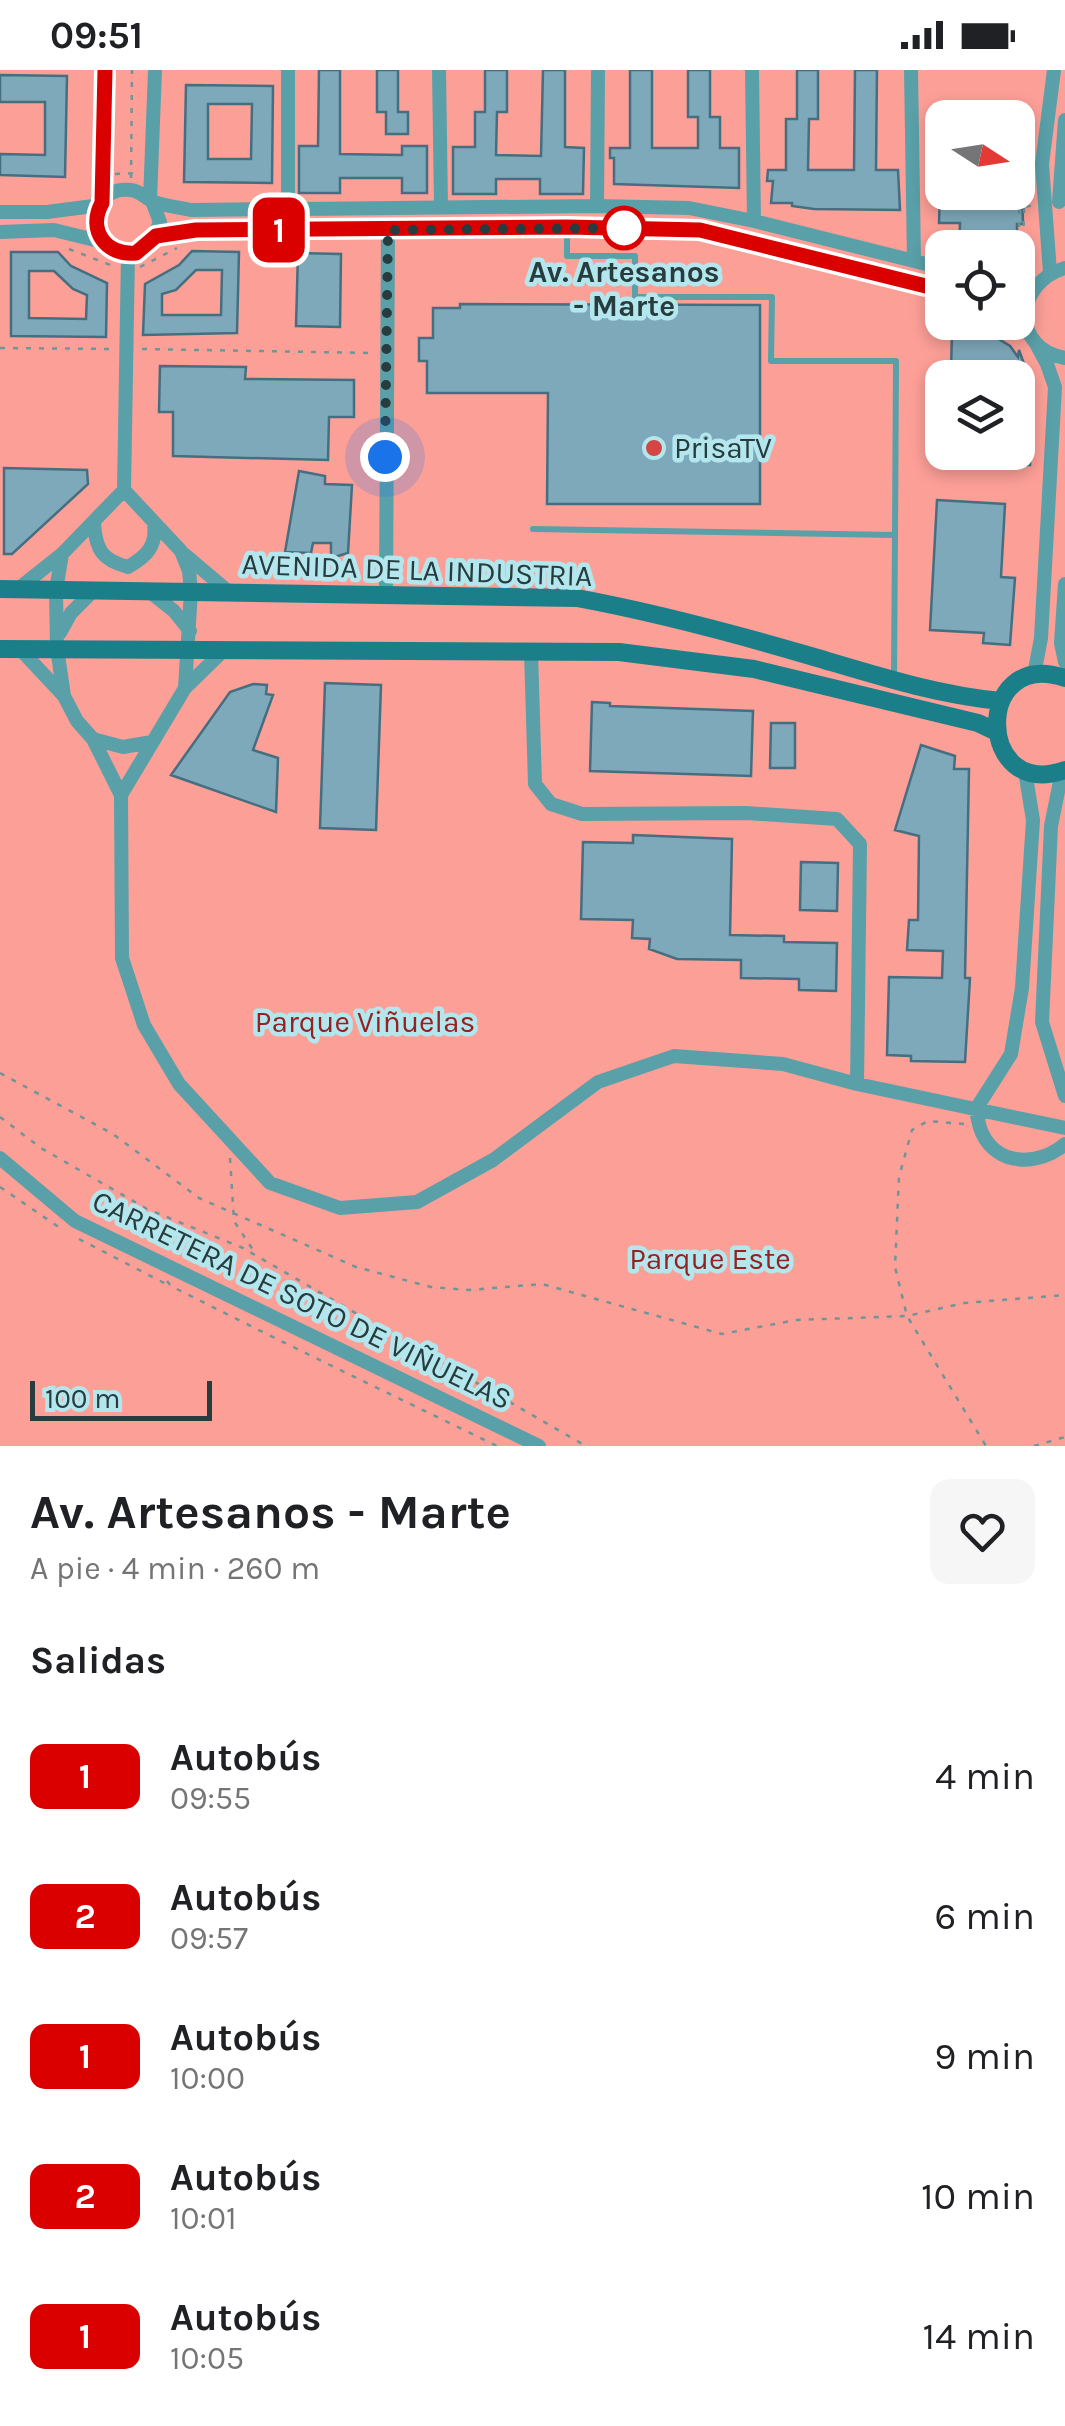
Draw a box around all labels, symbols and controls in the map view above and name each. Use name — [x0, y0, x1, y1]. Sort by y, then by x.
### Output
text: 09:51 — [50, 13, 143, 58]
north arrow — [925, 100, 1035, 210]
map controls — [925, 100, 1035, 470]
line badge: 1 — [246, 198, 312, 262]
marker: Av. Artesanos - Marte — [603, 207, 645, 249]
text: 1 — [273, 210, 285, 251]
button: locate — [925, 230, 1035, 340]
place label: Av. Artesanos - Marte — [529, 254, 719, 324]
button: layers — [925, 360, 1035, 470]
place label: PrisaTV — [674, 430, 772, 466]
your location — [360, 432, 410, 482]
marker: PrisaTV — [643, 437, 665, 459]
street label: AVENIDA DE LA INDUSTRIA — [241, 546, 593, 594]
park label: Parque Viñuelas — [255, 1004, 475, 1040]
street label: CARRETERA DE SOTO DE VIÑUELAS — [86, 1183, 518, 1417]
park label: Parque Este — [629, 1241, 791, 1277]
scale bar — [30, 1376, 212, 1420]
text: 100 m — [45, 1382, 120, 1415]
button: heart — [930, 1479, 1035, 1584]
text: Av. Artesanos - Marte — [30, 1484, 511, 1540]
text: A pie · 4 min · 260 m — [30, 1550, 320, 1587]
text: Salidas — [30, 1638, 166, 1683]
text: Autobús — [170, 1735, 321, 1780]
text: 4 min — [935, 1754, 1035, 1799]
text: 1 — [79, 1756, 91, 1797]
text: 09:55 — [170, 1780, 251, 1817]
text: Autobús — [170, 1875, 321, 1920]
text: 6 min — [934, 1894, 1035, 1939]
text: 2 — [74, 1896, 96, 1937]
text: 09:57 — [170, 1920, 248, 1957]
text: Autobús — [170, 2015, 321, 2060]
text: 9 min — [934, 2034, 1035, 2079]
text: 1 — [79, 2036, 91, 2077]
text: 10:00 — [170, 2060, 245, 2097]
text: Autobús — [170, 2155, 321, 2200]
text: 10 min — [921, 2174, 1035, 2219]
text: 2 — [74, 2176, 96, 2217]
text: 10:01 — [170, 2200, 237, 2237]
text: Autobús — [170, 2295, 321, 2340]
text: 14 min — [922, 2314, 1035, 2359]
text: 1 — [79, 2316, 91, 2357]
text: 10:05 — [170, 2340, 244, 2377]

